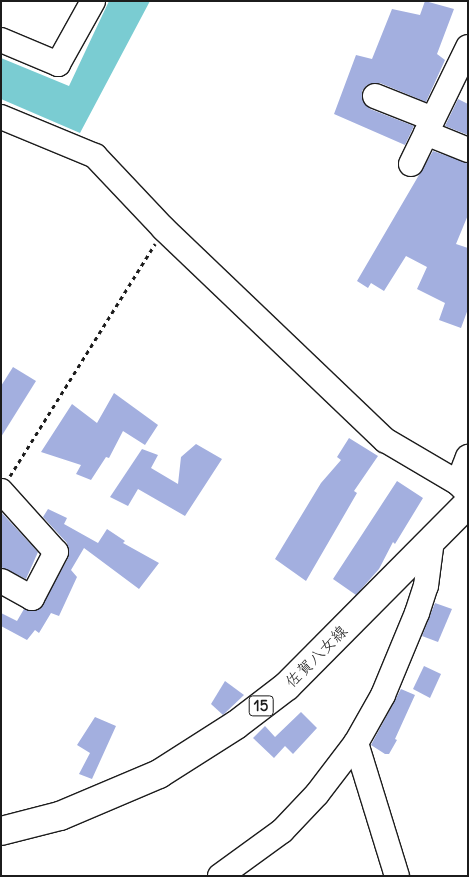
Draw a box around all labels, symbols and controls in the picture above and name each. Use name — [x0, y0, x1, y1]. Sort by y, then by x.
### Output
street label: 佐賀八女線 — [281, 621, 351, 691]
road number: 15 — [248, 694, 274, 718]

